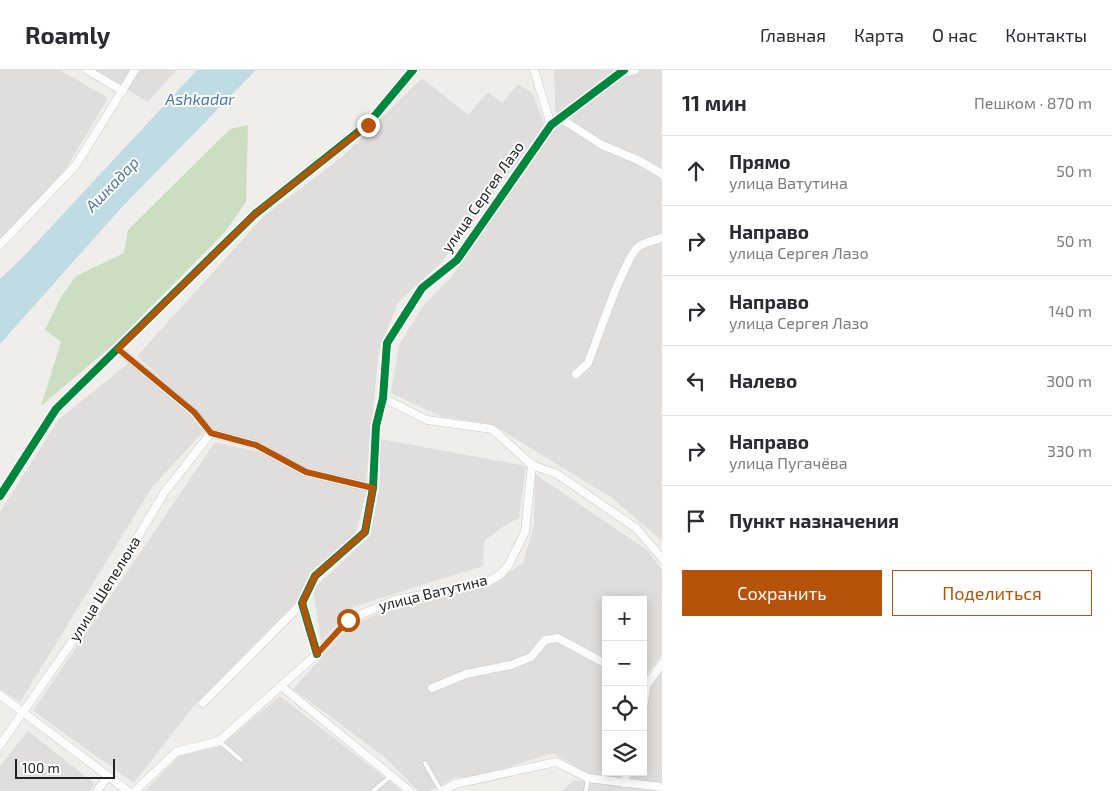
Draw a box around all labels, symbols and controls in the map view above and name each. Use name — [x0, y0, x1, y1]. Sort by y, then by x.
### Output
text: Roamly — [25, 20, 110, 49]
text: Главная — [760, 24, 826, 46]
text: Карта — [854, 24, 904, 46]
text: О нас — [932, 24, 977, 46]
text: Контакты — [1005, 24, 1087, 46]
water label: Ashkadar — [164, 89, 235, 108]
text: 11 мин — [682, 90, 747, 115]
text: Пешком · 870 m — [974, 93, 1092, 112]
route end — [357, 114, 380, 137]
street label: улица Сергея Лазо — [437, 138, 528, 256]
text: Прямо — [729, 150, 791, 173]
water label: Ашкадар — [80, 152, 142, 216]
icon: ahead — [682, 157, 710, 185]
text: 50 m — [1056, 161, 1092, 180]
text: улица Ватутина — [729, 173, 848, 192]
text: Направо — [729, 220, 809, 243]
icon: right — [682, 227, 710, 255]
text: 50 m — [1056, 231, 1092, 250]
text: улица Сергея Лазо — [729, 243, 869, 262]
text: Направо — [729, 290, 809, 313]
icon: right — [682, 297, 710, 325]
text: 140 m — [1049, 301, 1092, 320]
text: улица Сергея Лазо — [729, 313, 869, 332]
icon: left — [682, 367, 710, 395]
text: Налево — [729, 369, 797, 392]
text: 300 m — [1046, 371, 1092, 390]
text: Направо — [729, 430, 809, 453]
icon: right — [682, 437, 710, 465]
text: 330 m — [1047, 441, 1092, 460]
text: улица Пугачёва — [729, 453, 848, 472]
icon: arrive — [682, 507, 710, 535]
text: Пункт назначения — [729, 509, 899, 532]
street label: улица Шепелюка — [65, 533, 145, 645]
street label: улица Ватутина — [377, 570, 489, 615]
button: Сохранить — [682, 570, 882, 616]
button: Поделиться — [892, 570, 1092, 616]
map controls — [602, 596, 647, 776]
button: + — [602, 596, 647, 641]
route start — [337, 609, 360, 632]
button: − — [602, 641, 647, 686]
button: locate — [602, 686, 647, 731]
button: layers — [602, 731, 647, 776]
scale bar — [15, 756, 115, 779]
text: 100 m — [22, 759, 60, 776]

